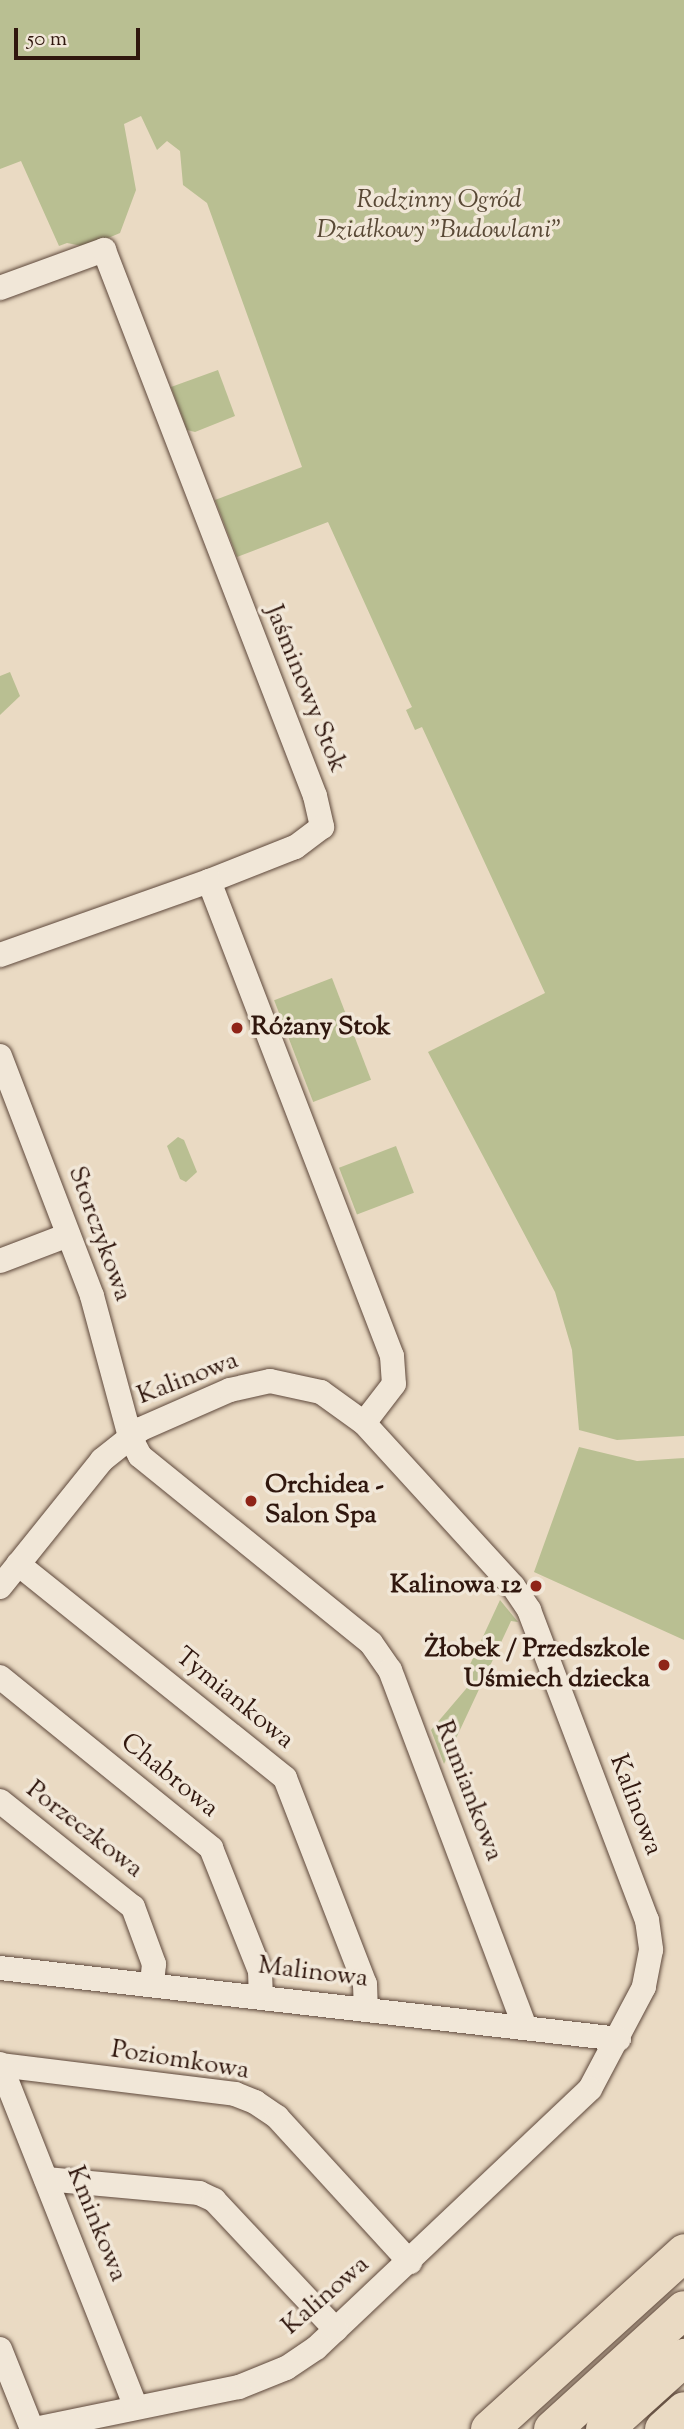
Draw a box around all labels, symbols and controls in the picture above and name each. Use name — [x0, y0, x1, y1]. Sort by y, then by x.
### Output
scale bar — [18, 14, 144, 58]
text: 50 m — [27, 25, 67, 55]
park label: Rodzinny Ogród Działkowy "Budowlani" — [316, 185, 562, 246]
street label: Jaśminowy Stok — [257, 601, 353, 777]
place label: Różany Stok — [251, 1012, 391, 1044]
marker: Różany Stok — [229, 1020, 245, 1036]
street label: Storczykowa — [60, 1162, 138, 1306]
street label: Kalinowa — [133, 1346, 243, 1412]
place label: Orchidea - Salon Spa — [265, 1470, 384, 1532]
marker: Orchidea - Salon Spa — [243, 1493, 259, 1509]
place label: Kalinowa 12 — [390, 1570, 522, 1602]
marker: Kalinowa 12 — [528, 1578, 544, 1594]
place label: Żłobek / Przedszkole Uśmiech dziecka — [425, 1634, 650, 1696]
street label: Tymiankowa — [168, 1642, 300, 1756]
marker: Żłobek / Przedszkole Uśmiech dziecka — [656, 1657, 672, 1673]
street label: Rumiankowa — [427, 1716, 509, 1866]
street label: Chabrowa — [114, 1727, 224, 1825]
street label: Kalinowa — [602, 1750, 668, 1860]
street label: Porzeczkowa — [19, 1775, 149, 1885]
street label: Malinowa — [256, 1951, 370, 1995]
street label: Poziomkowa — [109, 2035, 251, 2087]
street label: Kminkowa — [59, 2162, 133, 2286]
street label: Kalinowa — [276, 2250, 376, 2342]

